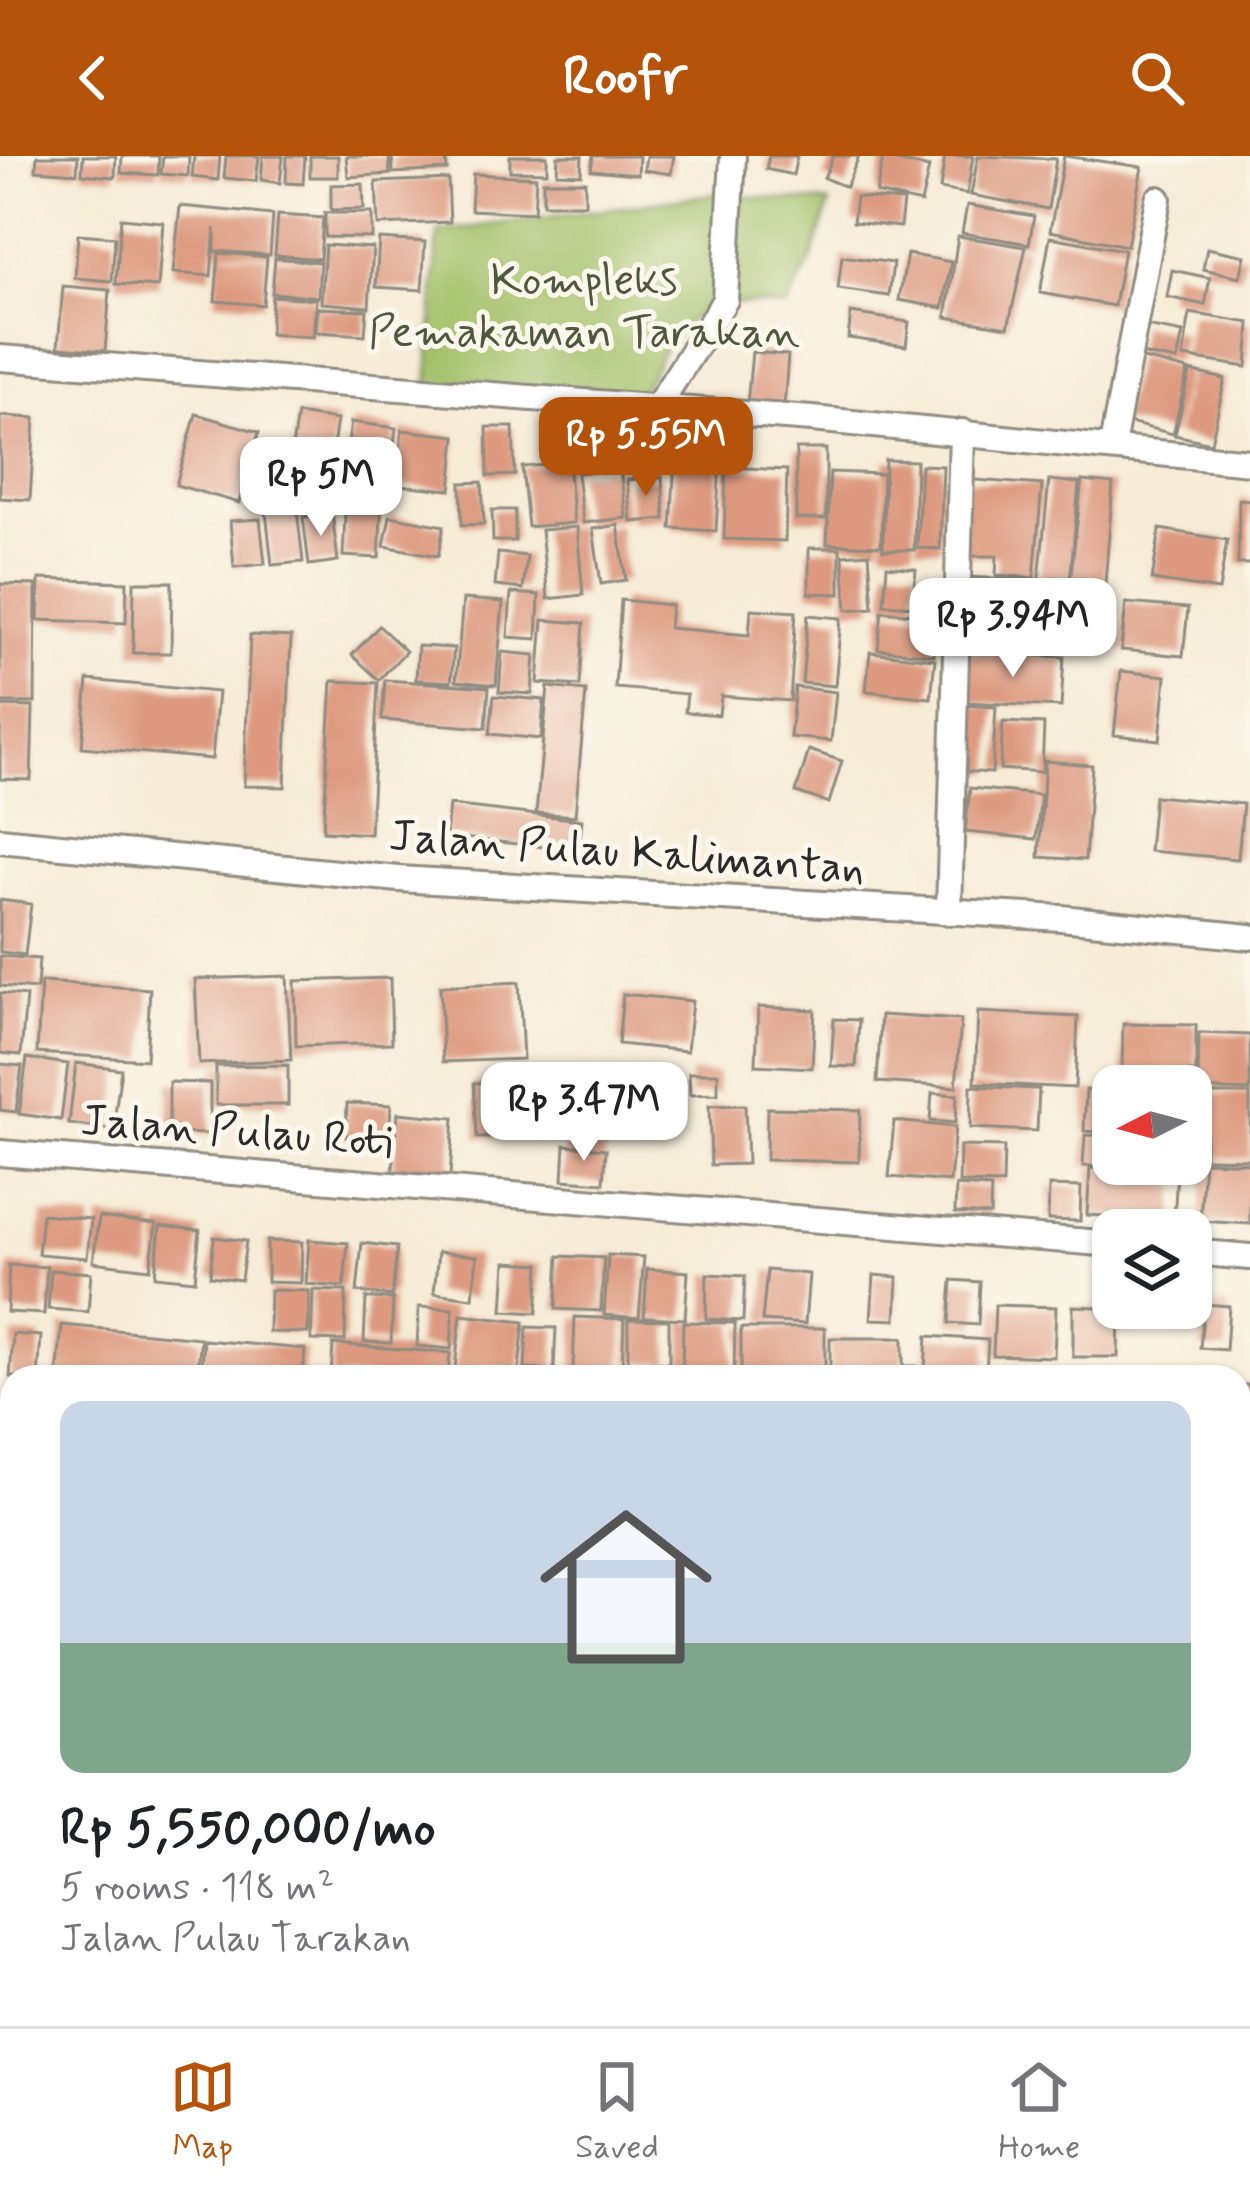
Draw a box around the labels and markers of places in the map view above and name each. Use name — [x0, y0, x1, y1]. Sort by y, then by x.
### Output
pin: Rp 5.55M — [522, 397, 770, 499]
pin: Rp 5M — [237, 437, 405, 539]
pin: Rp 3.94M — [889, 578, 1137, 680]
pin: Rp 3.47M — [460, 1062, 708, 1164]

